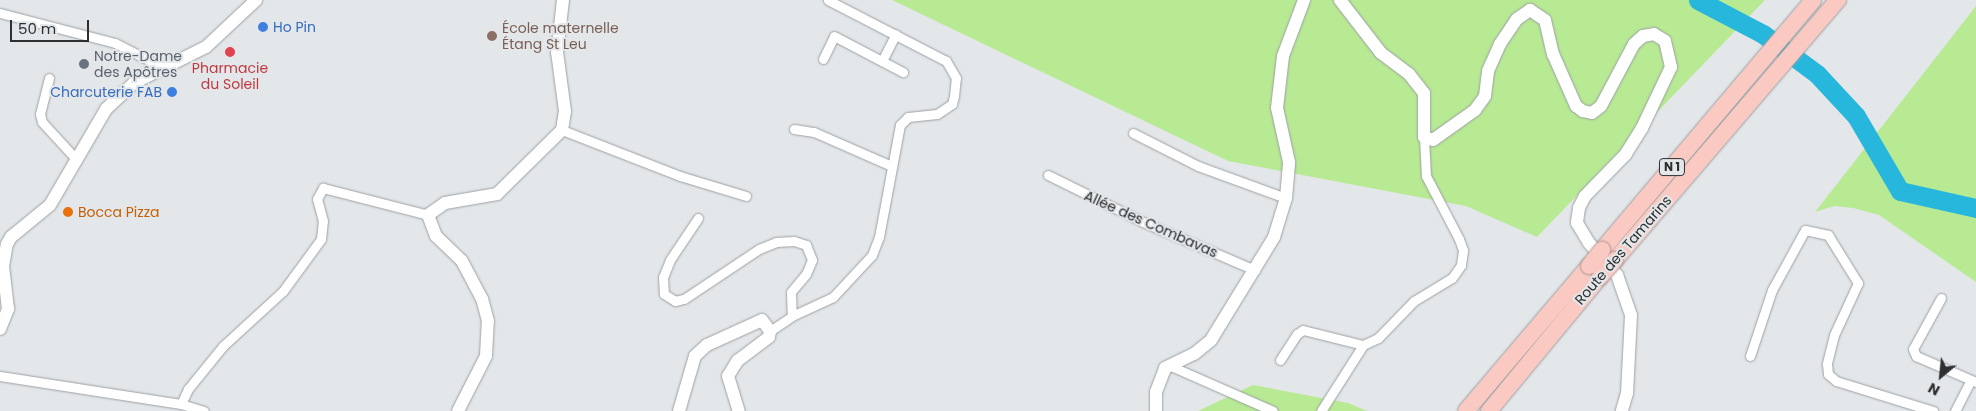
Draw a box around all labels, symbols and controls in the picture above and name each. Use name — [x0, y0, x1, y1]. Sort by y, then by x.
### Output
scale bar — [12, 10, 91, 42]
text: 50 m — [18, 18, 56, 39]
place label: Ho Pin — [273, 19, 316, 35]
place label: École maternelle Étang St Leu — [502, 20, 619, 52]
marker: Ho Pin — [257, 21, 269, 33]
marker: École maternelle Étang St Leu — [486, 30, 498, 42]
marker: Pharmacie du Soleil — [224, 46, 236, 58]
place label: Notre-Dame des Apôtres — [94, 48, 182, 80]
marker: Notre-Dame des Apôtres — [78, 58, 90, 70]
place label: Pharmacie du Soleil — [192, 60, 268, 92]
place label: Charcuterie FAB — [50, 84, 162, 100]
marker: Charcuterie FAB — [166, 86, 178, 98]
road number: N 1 — [1658, 158, 1686, 176]
street label: Allée des Combavas — [1082, 187, 1220, 261]
street label: Route des Tamarins — [1571, 192, 1675, 308]
place label: Bocca Pizza — [78, 204, 159, 220]
marker: Bocca Pizza — [62, 206, 74, 218]
north arrow — [1916, 351, 1966, 401]
text: N — [1925, 378, 1943, 401]

